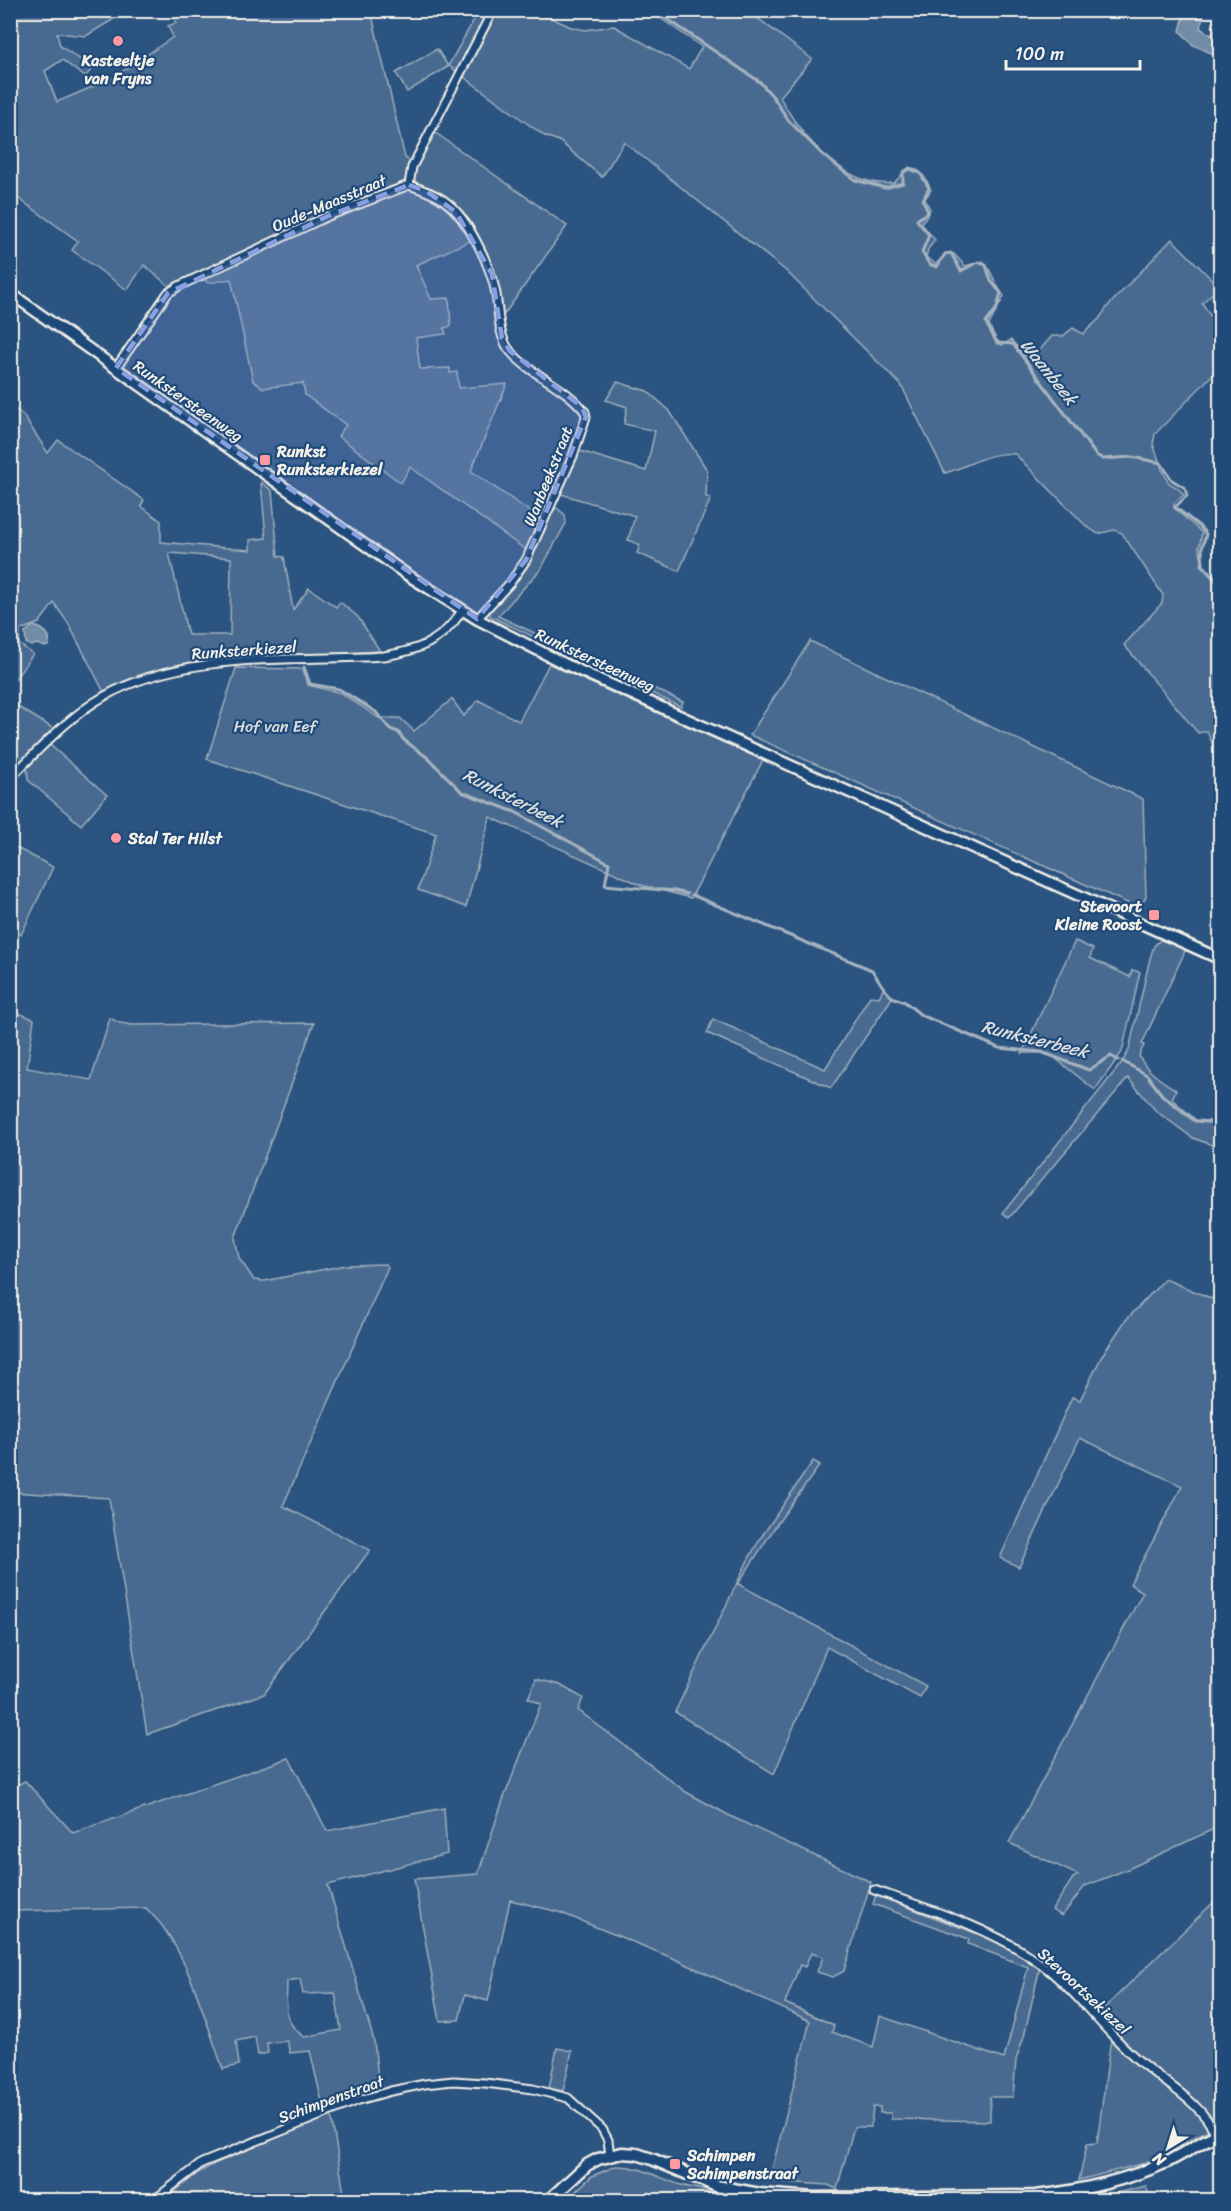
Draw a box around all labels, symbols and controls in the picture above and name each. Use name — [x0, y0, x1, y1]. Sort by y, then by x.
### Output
scale bar — [1006, 33, 1140, 71]
marker: Kasteeltje van Fryns — [111, 34, 125, 48]
text: 100 m — [1015, 38, 1064, 70]
place label: Kasteeltje van Fryns — [80, 46, 155, 93]
street label: Oude-Maasstraat — [267, 166, 391, 240]
water label: Waanbeek — [1012, 331, 1087, 414]
street label: Runkstersteenweg — [127, 352, 249, 450]
street label: Wanbeekstraat — [515, 421, 581, 531]
place label: Runkst Runksterkiezel — [276, 437, 384, 484]
marker: Runkst Runksterkiezel — [258, 453, 272, 467]
street label: Runkstersteenweg — [530, 620, 660, 700]
street label: Runksterkiezel — [190, 632, 298, 668]
park label: Hof van Eef — [234, 712, 318, 741]
water label: Runksterbeek — [457, 759, 571, 838]
place label: Stal Ter Hilst — [127, 824, 223, 853]
marker: Stal Ter Hilst — [109, 831, 123, 845]
place label: Stevoort Kleine Roost — [1054, 892, 1142, 939]
marker: Stevoort Kleine Roost — [1147, 908, 1161, 922]
water label: Runksterbeek — [978, 1010, 1094, 1068]
street label: Stevoortsekiezel — [1031, 1940, 1138, 2042]
street label: Schimpenstraat — [274, 2066, 389, 2132]
north arrow — [1138, 2118, 1198, 2178]
place label: Schimpen Schimpenstraat — [686, 2141, 800, 2188]
text: N — [1145, 2144, 1173, 2175]
marker: Schimpen Schimpenstraat — [668, 2157, 682, 2171]

